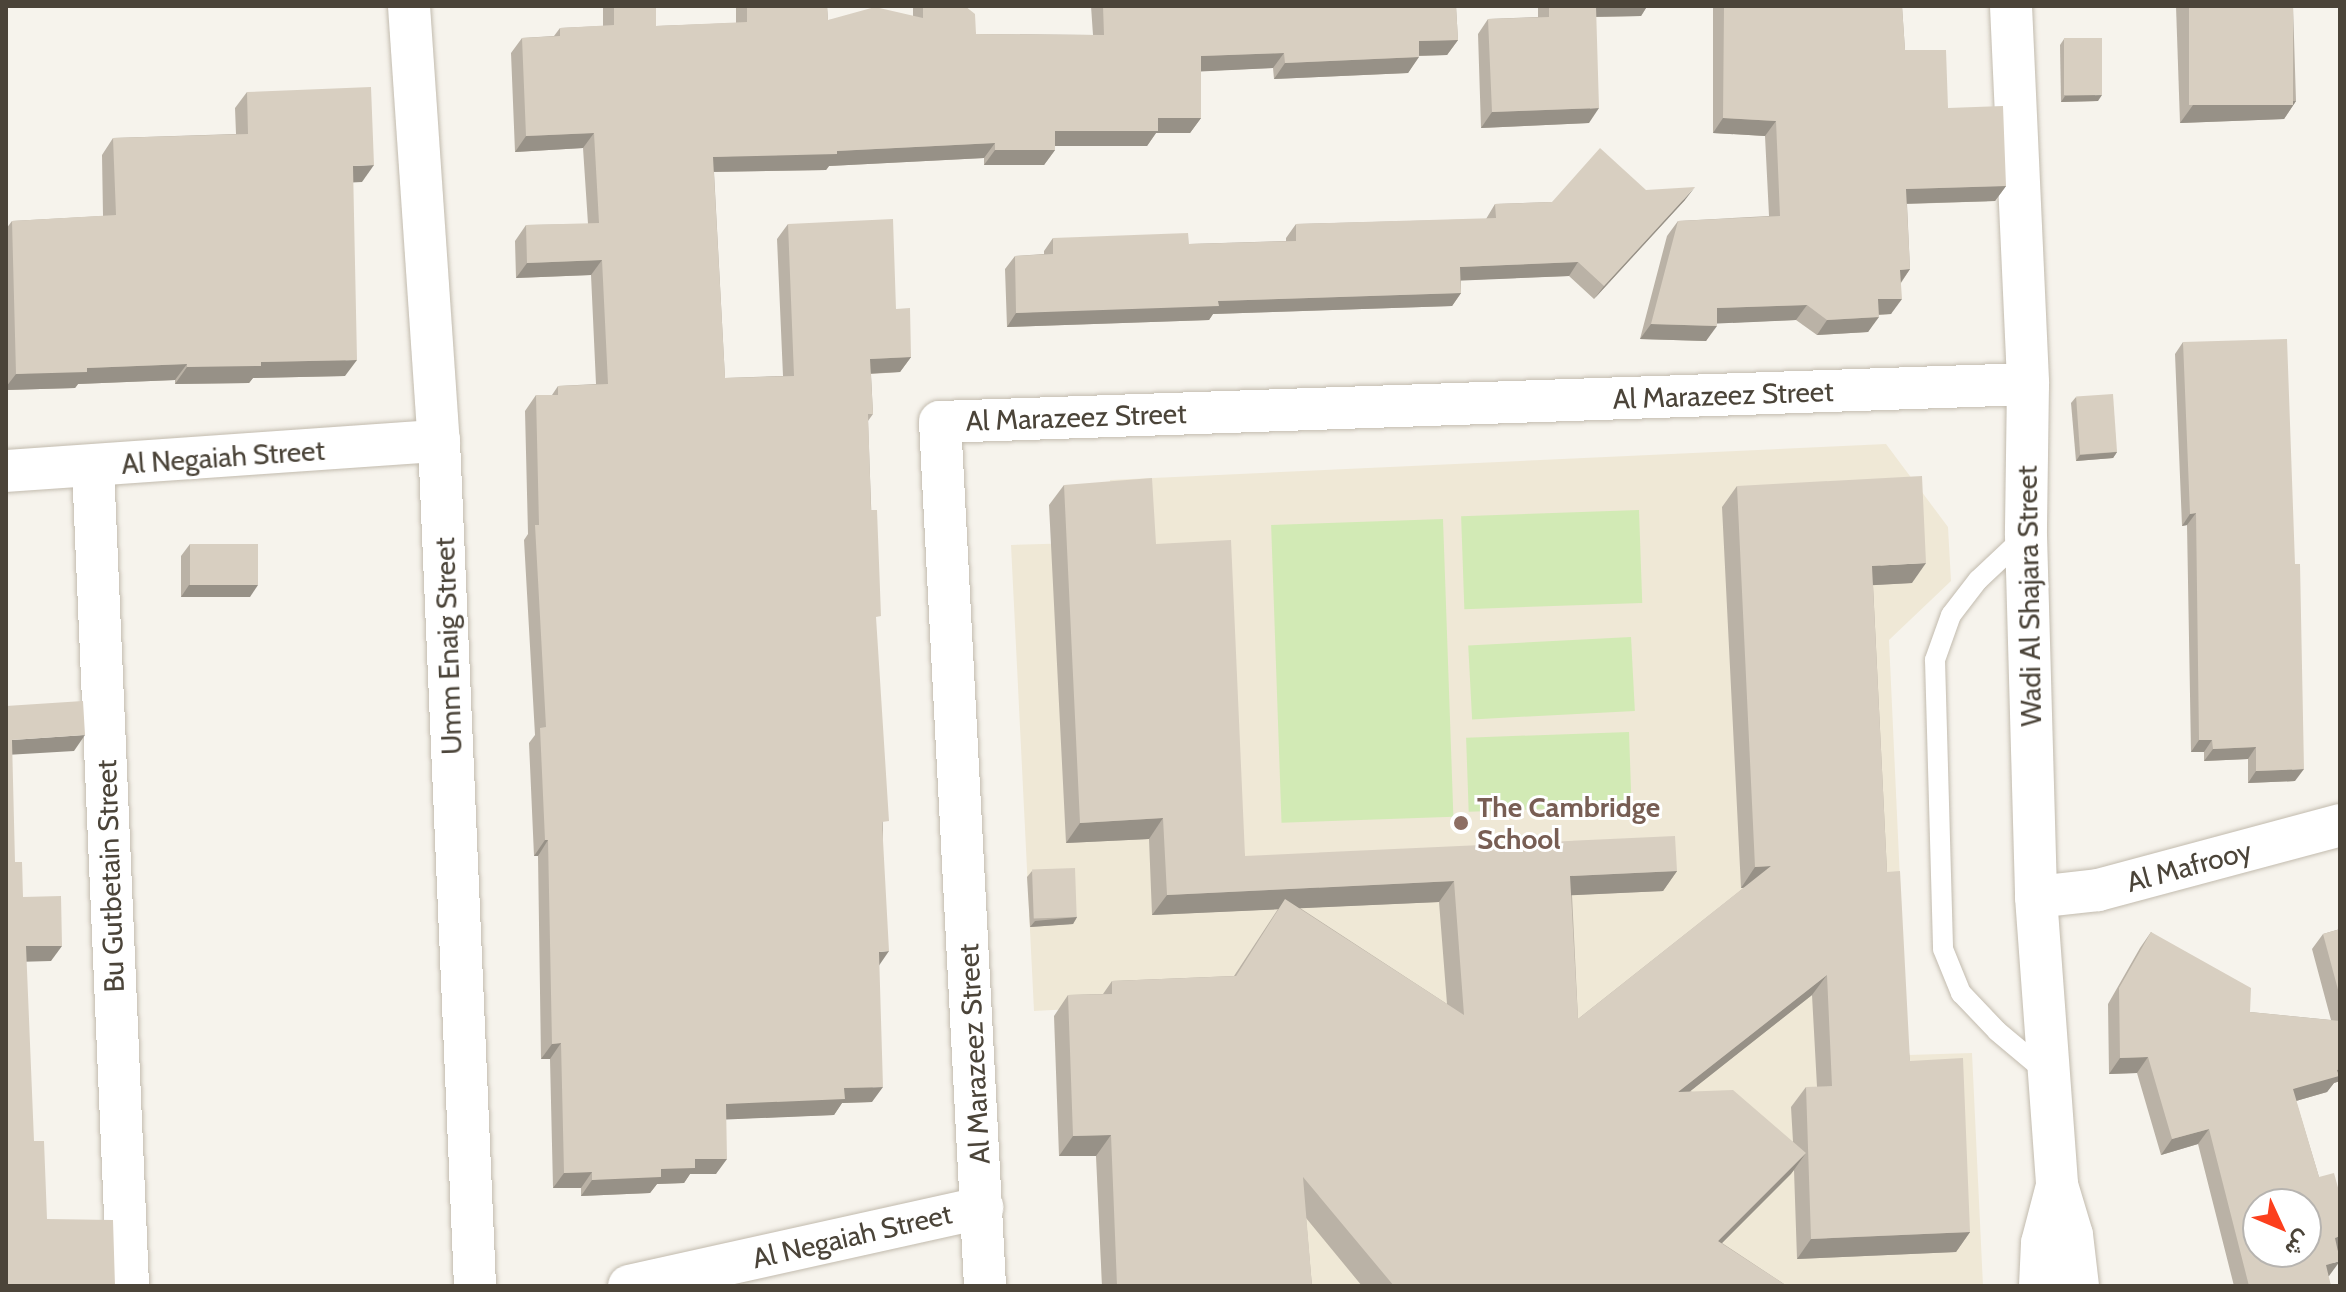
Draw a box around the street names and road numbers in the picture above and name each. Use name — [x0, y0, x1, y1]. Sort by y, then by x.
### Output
street label: Al Marazeez Street — [1612, 374, 1834, 416]
street label: Al Marazeez Street — [965, 396, 1187, 438]
street label: Al Negaiah Street — [120, 433, 326, 481]
street label: Wadi Al Shajara Street — [2010, 465, 2048, 727]
street label: Umm Enaig Street — [427, 537, 469, 755]
street label: Bu Gutbetain Street — [89, 759, 131, 993]
street label: Al Mafrooy — [2123, 833, 2255, 899]
street label: Al Marazeez Street — [951, 943, 997, 1165]
street label: Al Negaiah Street — [749, 1197, 955, 1275]

